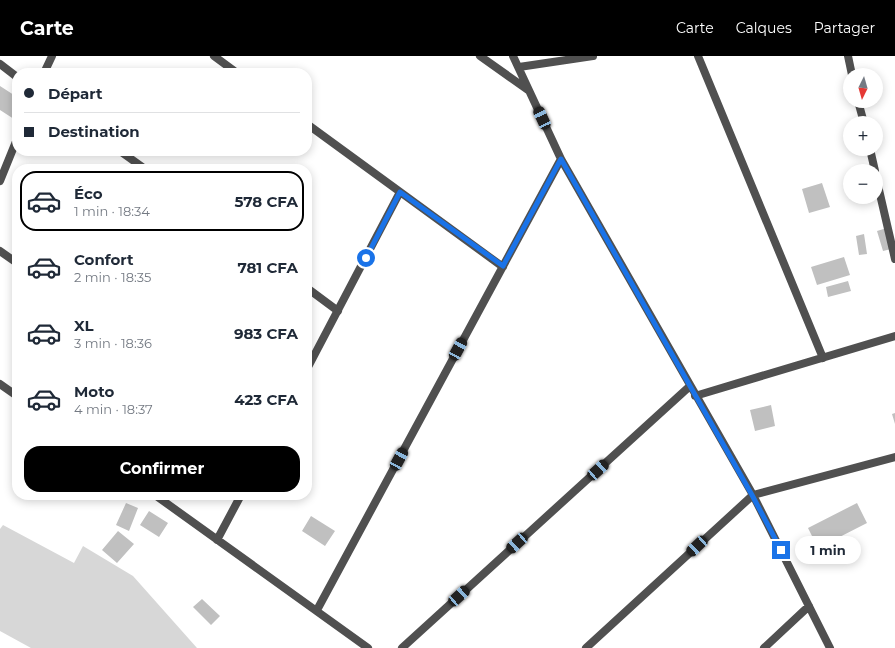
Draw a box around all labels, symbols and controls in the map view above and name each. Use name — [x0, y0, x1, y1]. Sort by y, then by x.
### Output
text: Carte — [20, 17, 74, 40]
text: Carte — [676, 19, 714, 37]
text: Calques — [736, 19, 792, 37]
text: Partager — [814, 19, 875, 37]
north arrow — [843, 68, 883, 108]
map controls — [843, 68, 883, 204]
text: Départ — [48, 84, 103, 103]
car — [531, 105, 553, 131]
button: + — [843, 116, 883, 156]
text: Destination — [48, 122, 140, 141]
button: − — [843, 164, 883, 204]
icon: car — [26, 183, 62, 219]
text: Éco — [74, 184, 103, 203]
text: 578 CFA — [235, 192, 298, 211]
text: 1 min · 18:34 — [74, 203, 150, 219]
icon: car — [26, 249, 62, 285]
route start — [357, 249, 375, 267]
text: Confort — [74, 250, 134, 269]
text: 781 CFA — [237, 258, 298, 277]
text: 2 min · 18:35 — [74, 269, 151, 285]
icon: car — [26, 315, 62, 351]
text: XL — [74, 316, 93, 335]
text: 983 CFA — [234, 324, 298, 343]
text: 3 min · 18:36 — [74, 335, 152, 351]
car — [447, 336, 469, 362]
icon: car — [26, 381, 62, 417]
text: Moto — [74, 382, 114, 401]
text: 423 CFA — [234, 390, 298, 409]
text: 4 min · 18:37 — [74, 401, 153, 417]
button: Confirmer — [24, 446, 300, 492]
car — [388, 446, 410, 472]
car — [585, 458, 611, 482]
car — [504, 531, 530, 555]
car — [684, 533, 710, 559]
callout: 1 min — [795, 536, 861, 564]
route end — [772, 541, 790, 559]
text: 1 min — [810, 542, 846, 558]
car — [446, 584, 472, 608]

